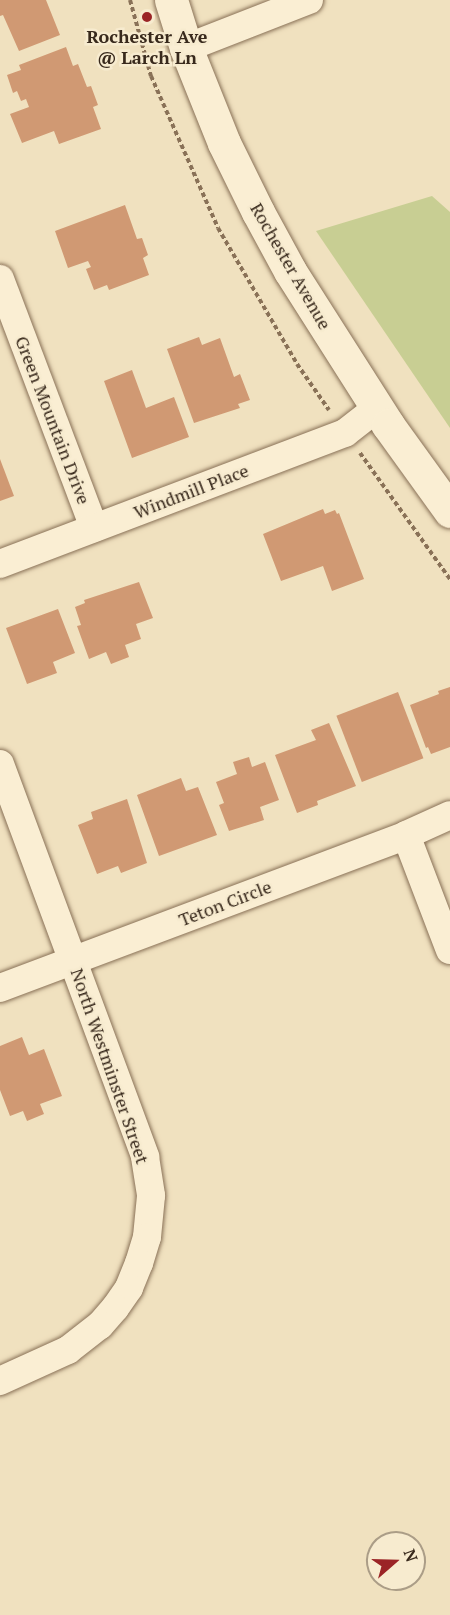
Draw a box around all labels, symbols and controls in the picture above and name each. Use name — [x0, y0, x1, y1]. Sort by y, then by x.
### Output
marker: Rochester Ave @ Larch Ln — [140, 10, 154, 24]
place label: Rochester Ave @ Larch Ln — [86, 26, 208, 68]
street label: Rochester Avenue — [246, 199, 336, 333]
street label: Green Mountain Drive — [11, 333, 95, 507]
street label: Windmill Place — [130, 459, 252, 523]
street label: Teton Circle — [176, 875, 274, 931]
street label: North Westminster Street — [66, 965, 154, 1167]
north arrow — [366, 1531, 426, 1591]
text: N — [399, 1546, 423, 1565]

